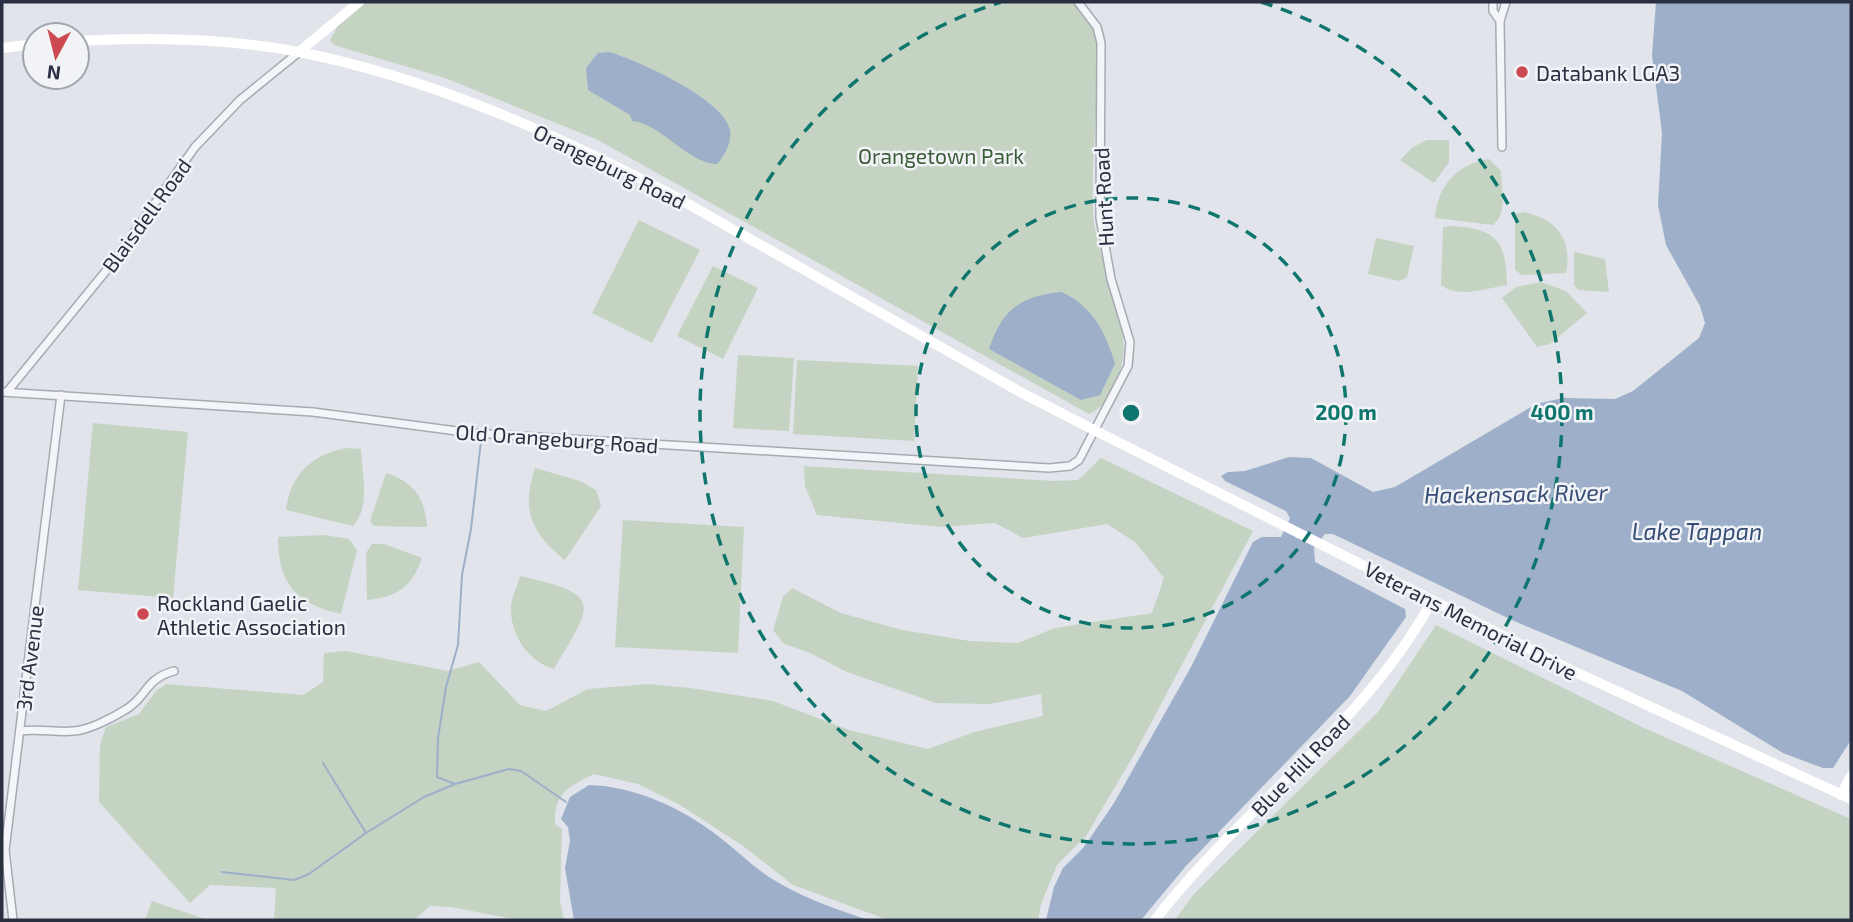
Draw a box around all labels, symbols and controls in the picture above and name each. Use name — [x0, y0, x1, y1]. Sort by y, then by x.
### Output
north arrow — [21, 21, 91, 91]
place label: Databank LGA3 — [1536, 60, 1680, 85]
text: N — [46, 61, 62, 86]
marker: Databank LGA3 — [1514, 64, 1530, 80]
street label: Orangeburg Road — [530, 118, 690, 214]
park label: Orangetown Park — [858, 143, 1024, 168]
street label: Hunt Road — [1088, 147, 1118, 247]
street label: Blaisdell Road — [96, 153, 196, 277]
text: 200 m — [1315, 399, 1377, 424]
text: 400 m — [1531, 399, 1593, 424]
centre of rings — [1119, 401, 1143, 425]
street label: Old Orangeburg Road — [455, 418, 659, 458]
water label: Hackensack River — [1424, 477, 1609, 509]
water label: Lake Tappan — [1632, 517, 1762, 545]
street label: Veterans Memorial Drive — [1360, 555, 1582, 685]
place label: Rockland Gaelic Athletic Association — [157, 590, 346, 639]
street label: 3rd Avenue — [10, 604, 48, 712]
marker: Rockland Gaelic Athletic Association — [135, 606, 151, 622]
street label: Blue Hill Road — [1245, 709, 1355, 821]

